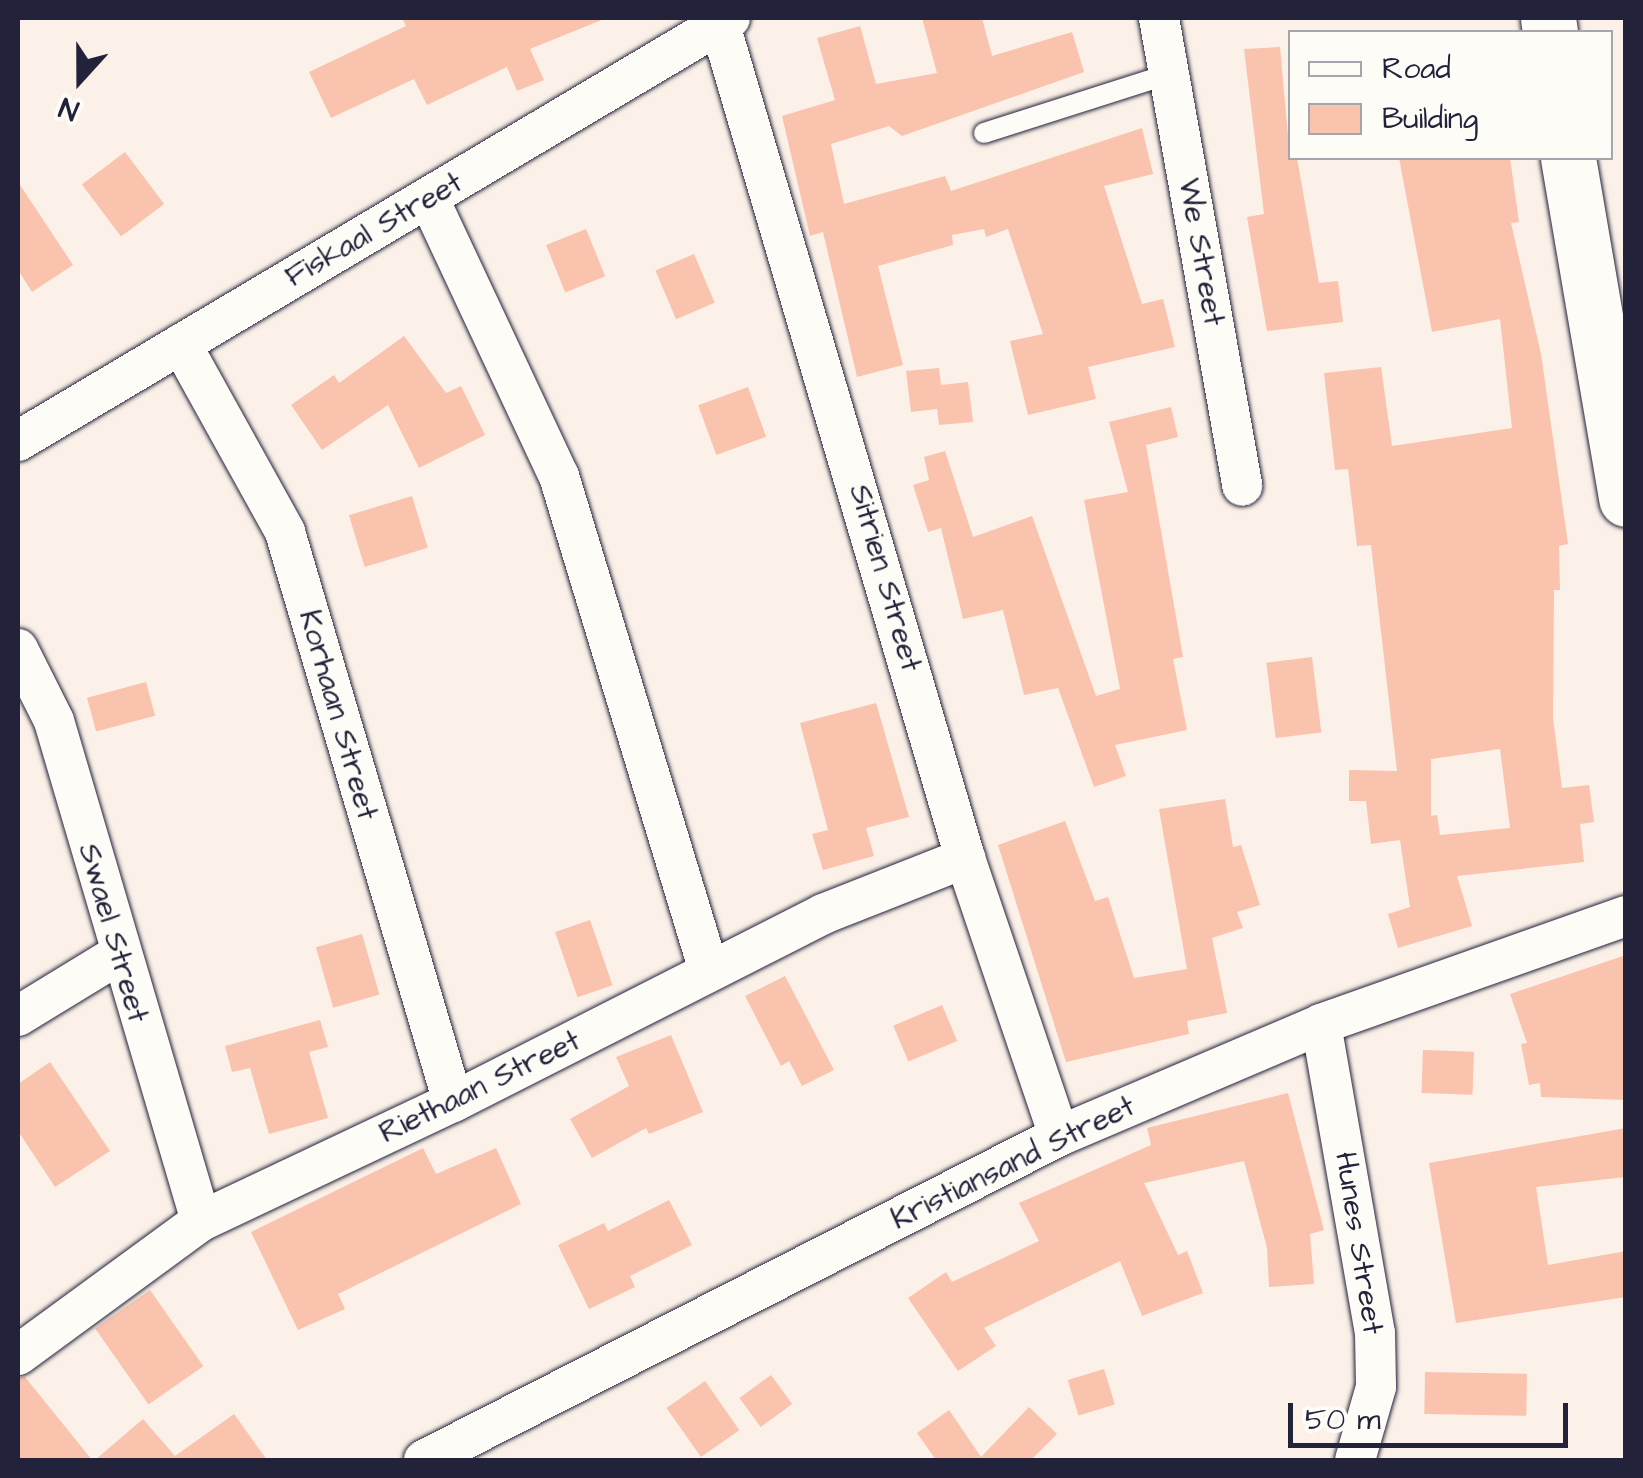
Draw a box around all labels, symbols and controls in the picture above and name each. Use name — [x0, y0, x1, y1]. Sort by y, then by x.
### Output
north arrow — [30, 30, 130, 130]
legend — [1288, 30, 1613, 160]
text: Road — [1382, 48, 1451, 90]
text: N — [54, 87, 84, 130]
text: Building — [1382, 98, 1478, 140]
street label: Fiskaal Street — [279, 165, 469, 295]
street label: We Street — [1170, 176, 1232, 328]
street label: Sitrien Street — [841, 480, 929, 676]
street label: Korhaan Street — [291, 606, 385, 824]
street label: Swael Street — [70, 839, 156, 1027]
street label: Riethaan Street — [374, 1023, 586, 1151]
street label: Kristiansand Street — [885, 1088, 1141, 1238]
street label: Hunes Street — [1327, 1149, 1391, 1337]
scale bar — [1293, 1383, 1573, 1445]
text: 50 m — [1305, 1399, 1381, 1441]

